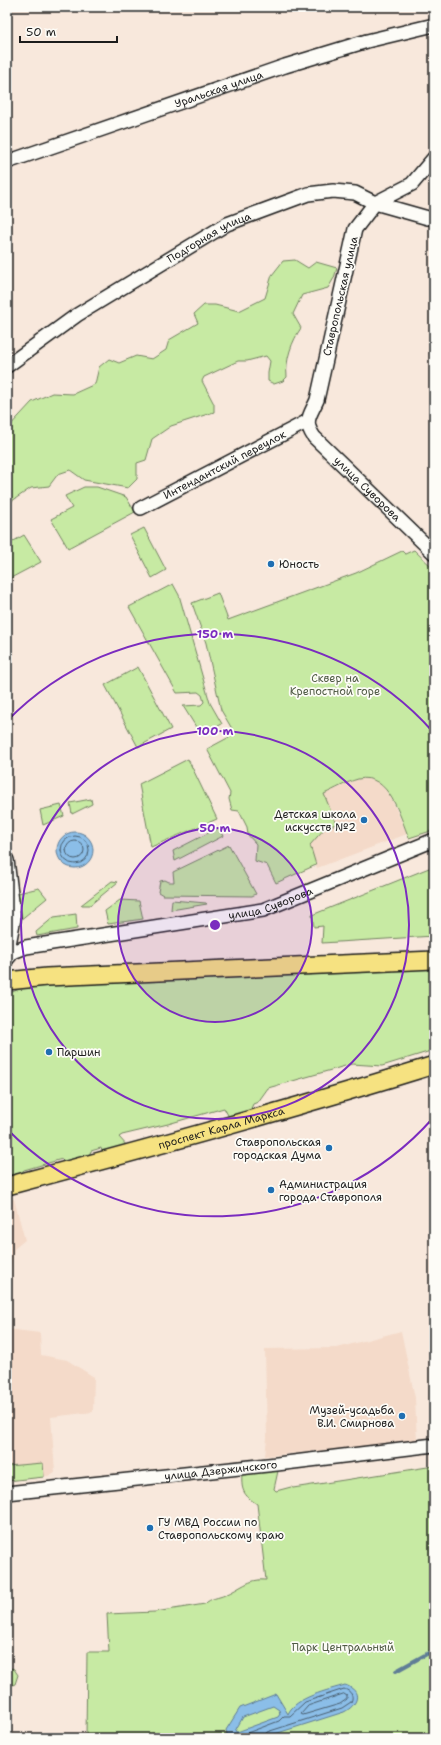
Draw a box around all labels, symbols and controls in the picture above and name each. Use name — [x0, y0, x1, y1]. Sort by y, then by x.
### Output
scale bar — [20, 18, 117, 44]
text: 50 m — [26, 24, 56, 40]
street label: Уральская улица — [173, 67, 265, 112]
street label: Подгорная улица — [164, 209, 253, 267]
street label: Ставропольская улица — [319, 235, 362, 357]
street label: Интендантский переулок — [161, 427, 289, 503]
street label: улица Суворова — [330, 453, 404, 525]
place label: Юность — [279, 557, 320, 572]
marker: Юность — [266, 559, 276, 569]
text: 150 m — [197, 626, 233, 642]
park label: Сквер на Крепостной горе — [290, 671, 380, 699]
text: 100 m — [197, 723, 234, 739]
place label: Детская школа искусств №2 — [274, 807, 356, 835]
marker: Детская школа искусств №2 — [359, 815, 369, 825]
text: 50 m — [200, 820, 231, 836]
street label: улица Суворова — [227, 883, 315, 923]
centre of rings — [208, 918, 222, 932]
place label: Паршин — [57, 1045, 101, 1060]
marker: Паршин — [44, 1047, 54, 1057]
street label: проспект Карла Маркса — [157, 1103, 286, 1153]
place label: Ставропольская городская Дума — [233, 1135, 321, 1163]
marker: Ставропольская городская Дума — [324, 1143, 334, 1153]
place label: Администрация города Ставрополя — [279, 1177, 382, 1205]
marker: Администрация города Ставрополя — [266, 1185, 276, 1195]
place label: Музей-усадьба В.И. Смирнова — [309, 1403, 394, 1431]
marker: Музей-усадьба В.И. Смирнова — [397, 1411, 407, 1421]
street label: улица Дзержинского — [164, 1457, 278, 1484]
place label: ГУ МВД России по Ставропольскому краю — [158, 1515, 284, 1543]
marker: ГУ МВД России по Ставропольскому краю — [145, 1523, 155, 1533]
park label: Парк Центральный — [292, 1640, 394, 1655]

